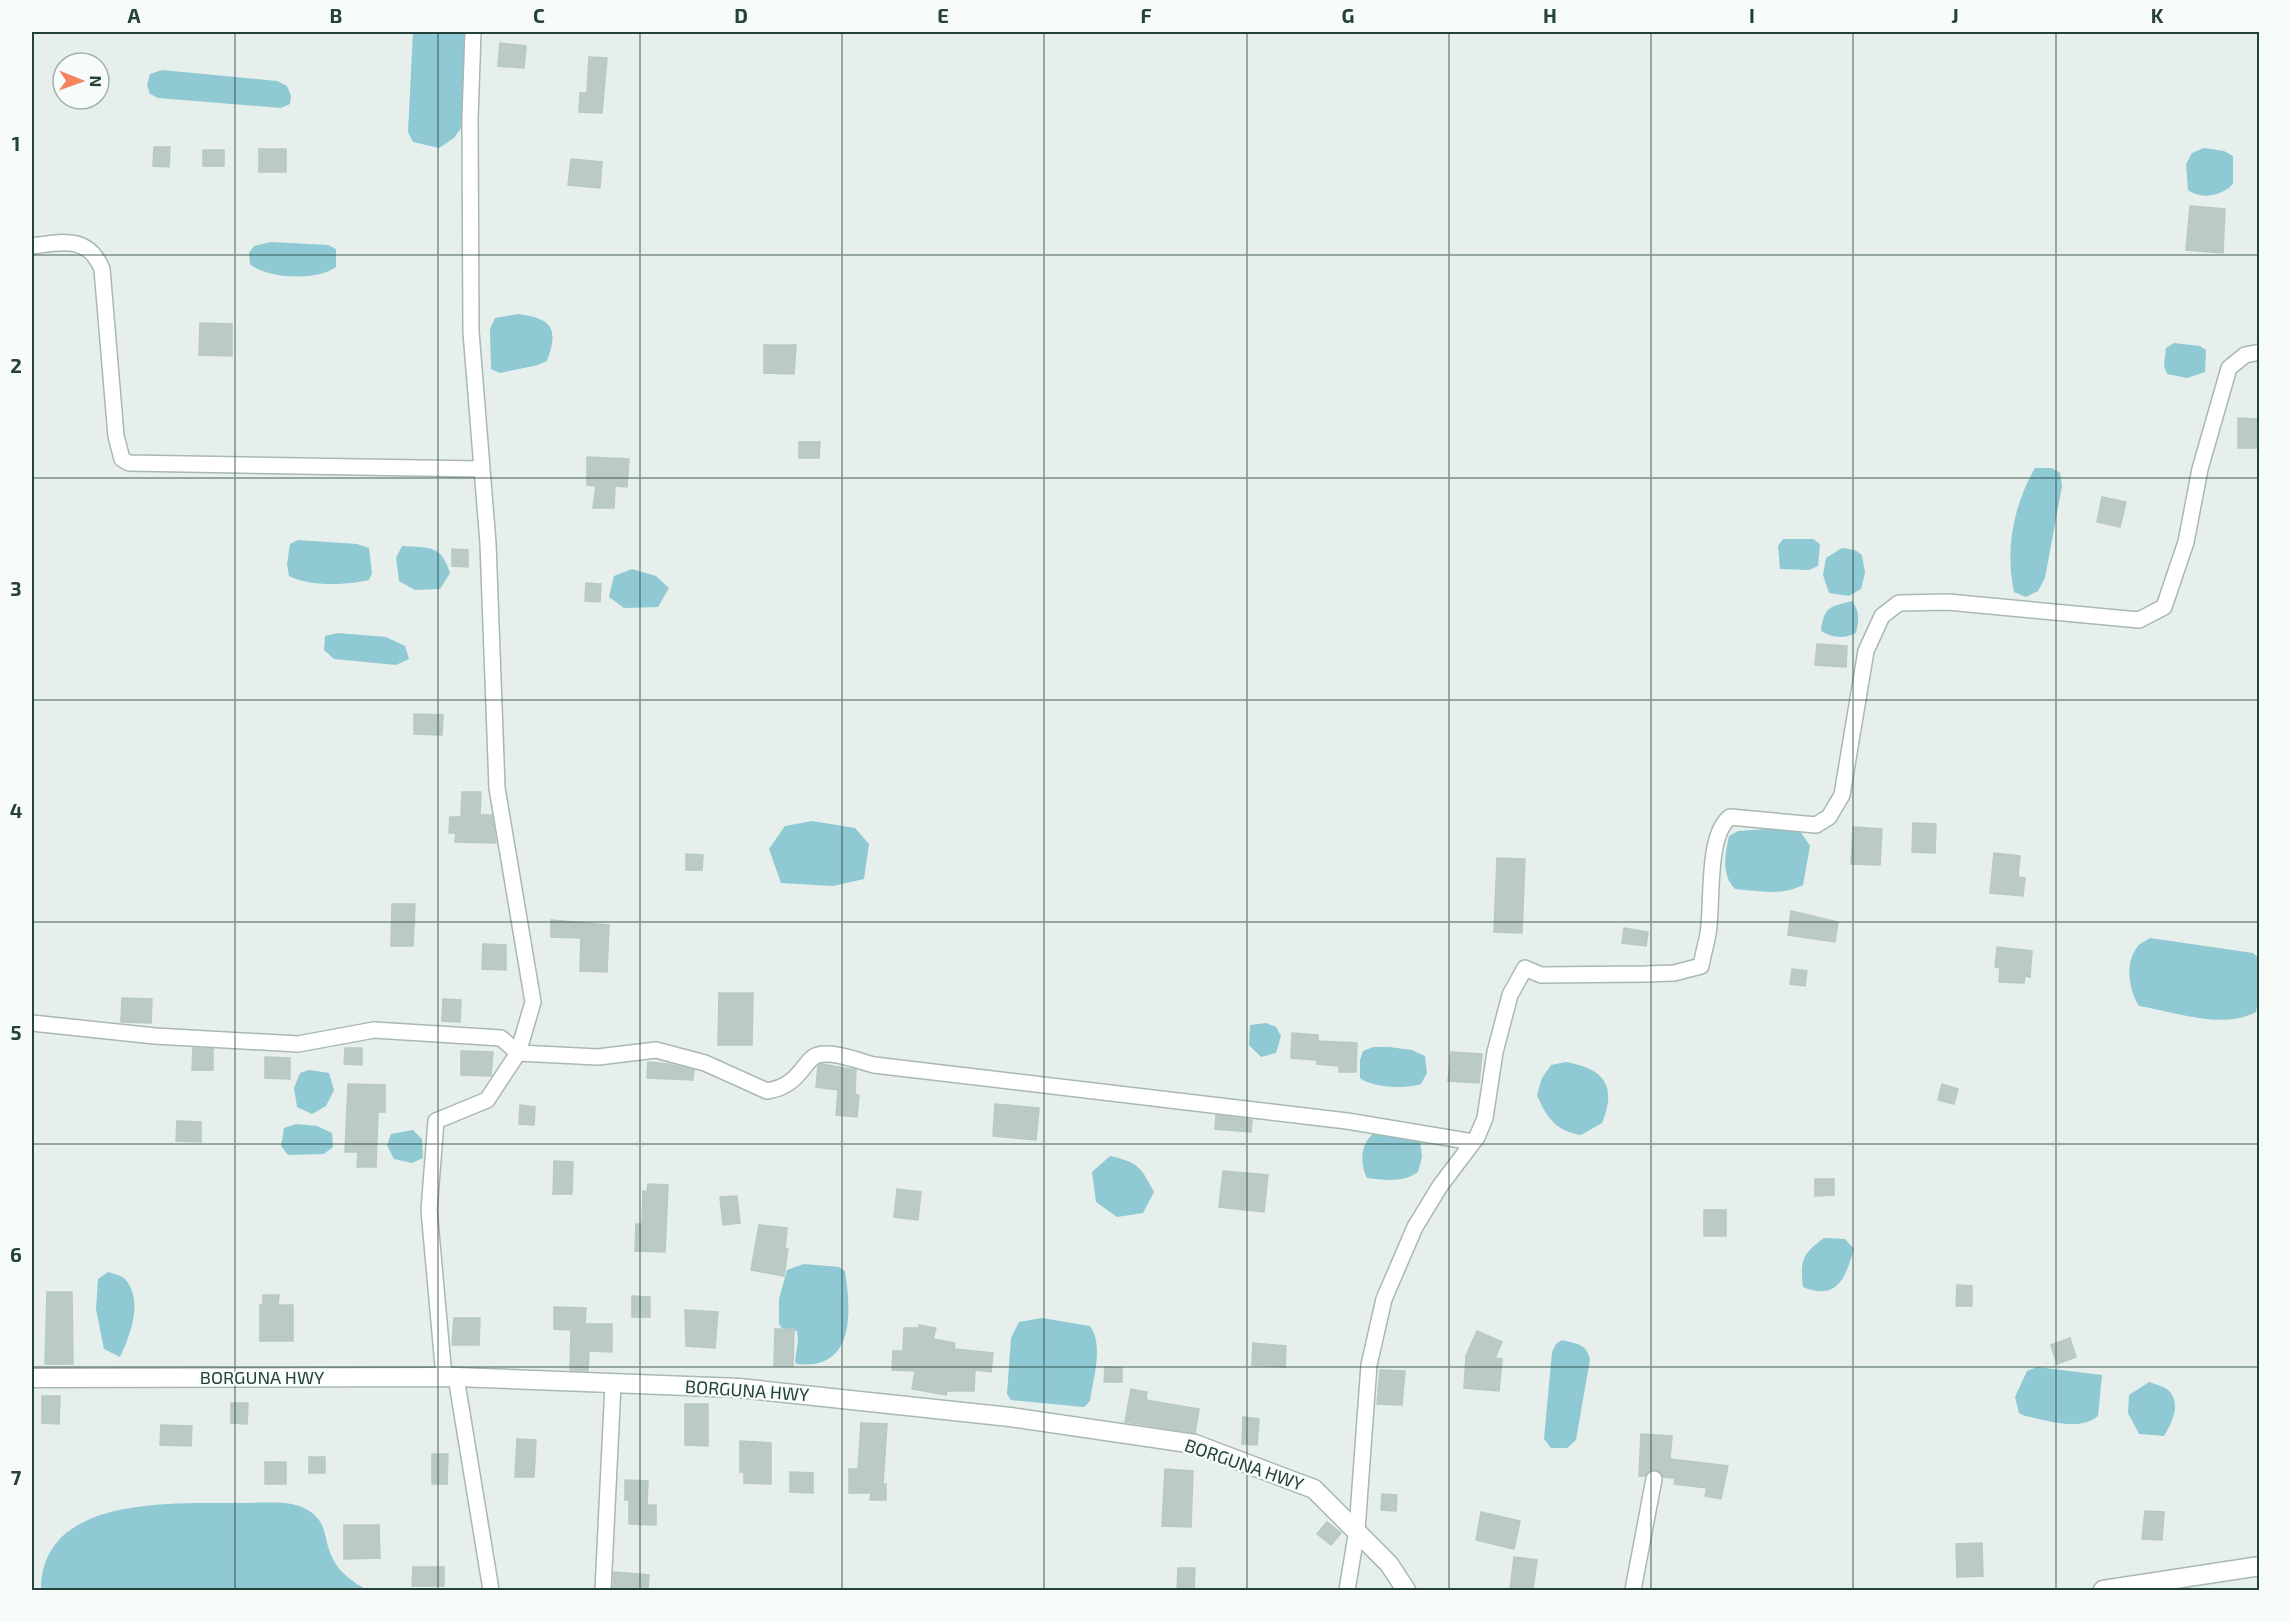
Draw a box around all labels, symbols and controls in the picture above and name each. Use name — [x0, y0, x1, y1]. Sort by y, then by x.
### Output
text: A — [127, 3, 141, 27]
text: B — [330, 3, 342, 27]
text: C — [533, 3, 545, 27]
text: D — [734, 3, 748, 27]
text: E — [937, 3, 949, 27]
text: F — [1140, 3, 1152, 27]
text: G — [1342, 3, 1354, 27]
text: H — [1543, 3, 1557, 27]
text: I — [1749, 3, 1755, 27]
text: J — [1951, 3, 1959, 27]
text: K — [2151, 3, 2164, 27]
north arrow — [51, 51, 111, 111]
text: N — [87, 75, 106, 87]
text: 1 — [12, 131, 20, 155]
text: 2 — [10, 353, 22, 377]
text: 3 — [10, 576, 22, 600]
text: 4 — [10, 798, 23, 822]
text: 5 — [10, 1020, 22, 1044]
text: 6 — [10, 1242, 22, 1266]
street label: BORGUNA HWY — [200, 1366, 325, 1388]
street label: BORGUNA HWY — [684, 1375, 811, 1405]
street label: BORGUNA HWY — [1182, 1433, 1307, 1495]
text: 7 — [11, 1465, 22, 1489]

